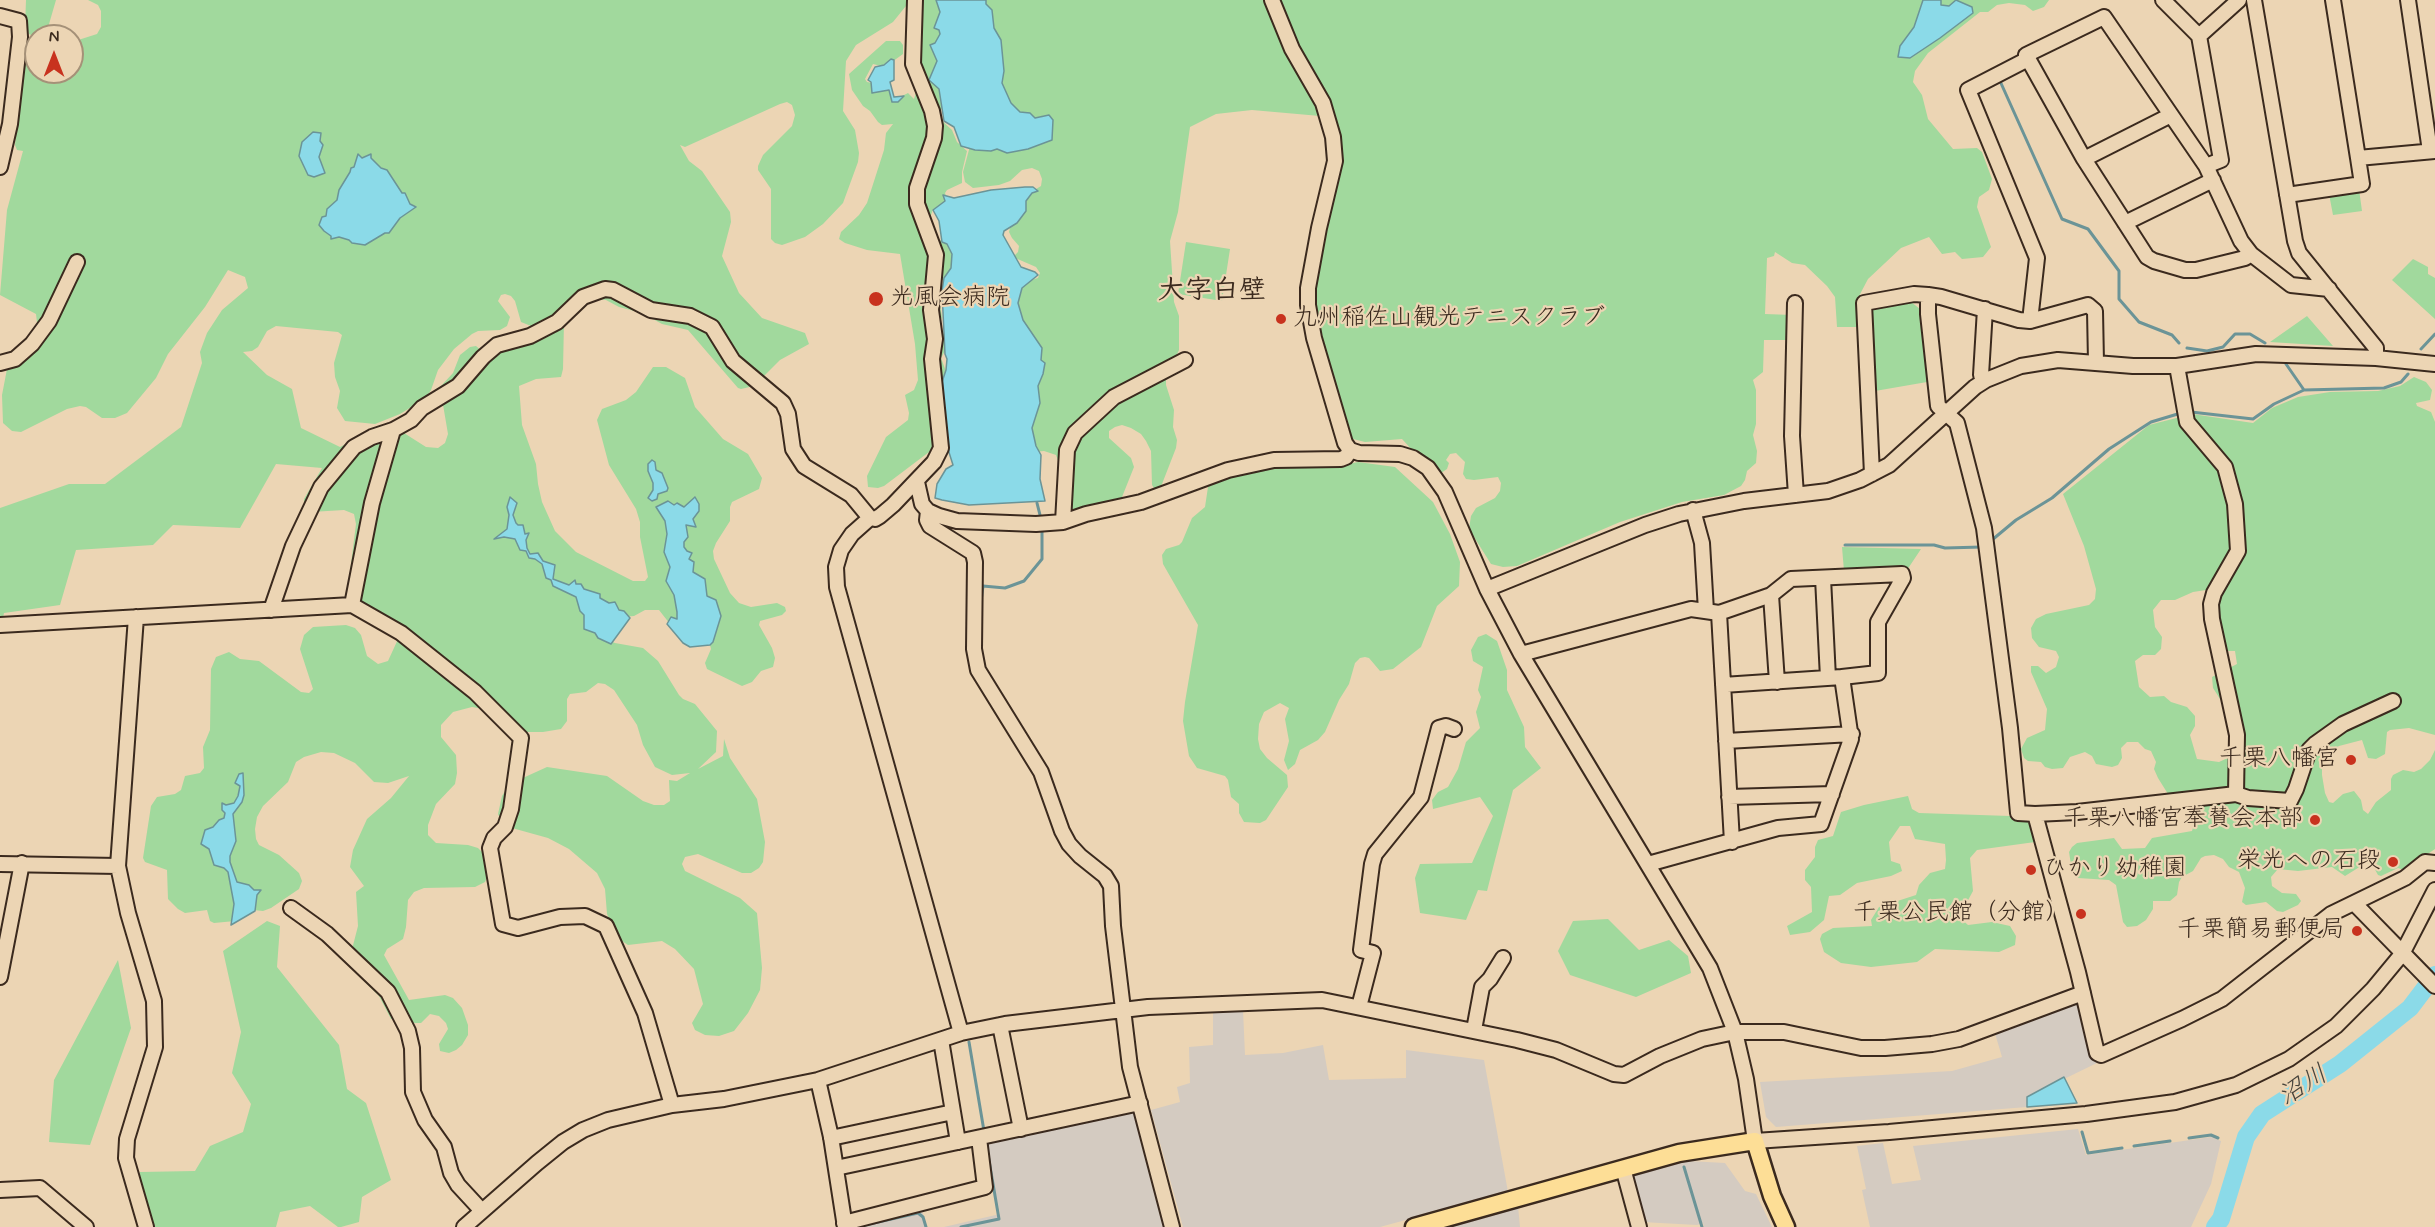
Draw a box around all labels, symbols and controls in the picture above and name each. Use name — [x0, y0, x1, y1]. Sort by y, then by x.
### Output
north arrow — [24, 24, 84, 84]
text: N — [49, 27, 59, 48]
district label: 大字白壁 — [1158, 276, 1266, 308]
place label: 光風会病院 — [890, 285, 1010, 313]
marker: 光風会病院 — [867, 290, 885, 308]
place label: 九州稲佐山観光テニスクラブ — [1293, 305, 1605, 333]
marker: 九州稲佐山観光テニスクラブ — [1274, 312, 1288, 326]
place label: 千栗八幡宮 — [2219, 746, 2339, 774]
marker: 千栗八幡宮 — [2344, 753, 2358, 767]
place label: 千栗八幡宮奉賛会本部 — [2063, 806, 2303, 834]
marker: 千栗八幡宮奉賛会本部 — [2308, 813, 2322, 827]
place label: 栄光への石段 — [2237, 848, 2381, 876]
marker: 栄光への石段 — [2386, 855, 2400, 869]
place label: ひかり幼稚園 — [2043, 856, 2187, 884]
marker: ひかり幼稚園 — [2024, 863, 2038, 877]
place label: 千栗公民館（分館） — [1853, 900, 2069, 928]
marker: 千栗公民館（分館） — [2074, 907, 2088, 921]
place label: 千栗簡易郵便局 — [2177, 917, 2345, 945]
marker: 千栗簡易郵便局 — [2350, 924, 2364, 938]
water label: 沼川 — [2274, 1060, 2334, 1114]

